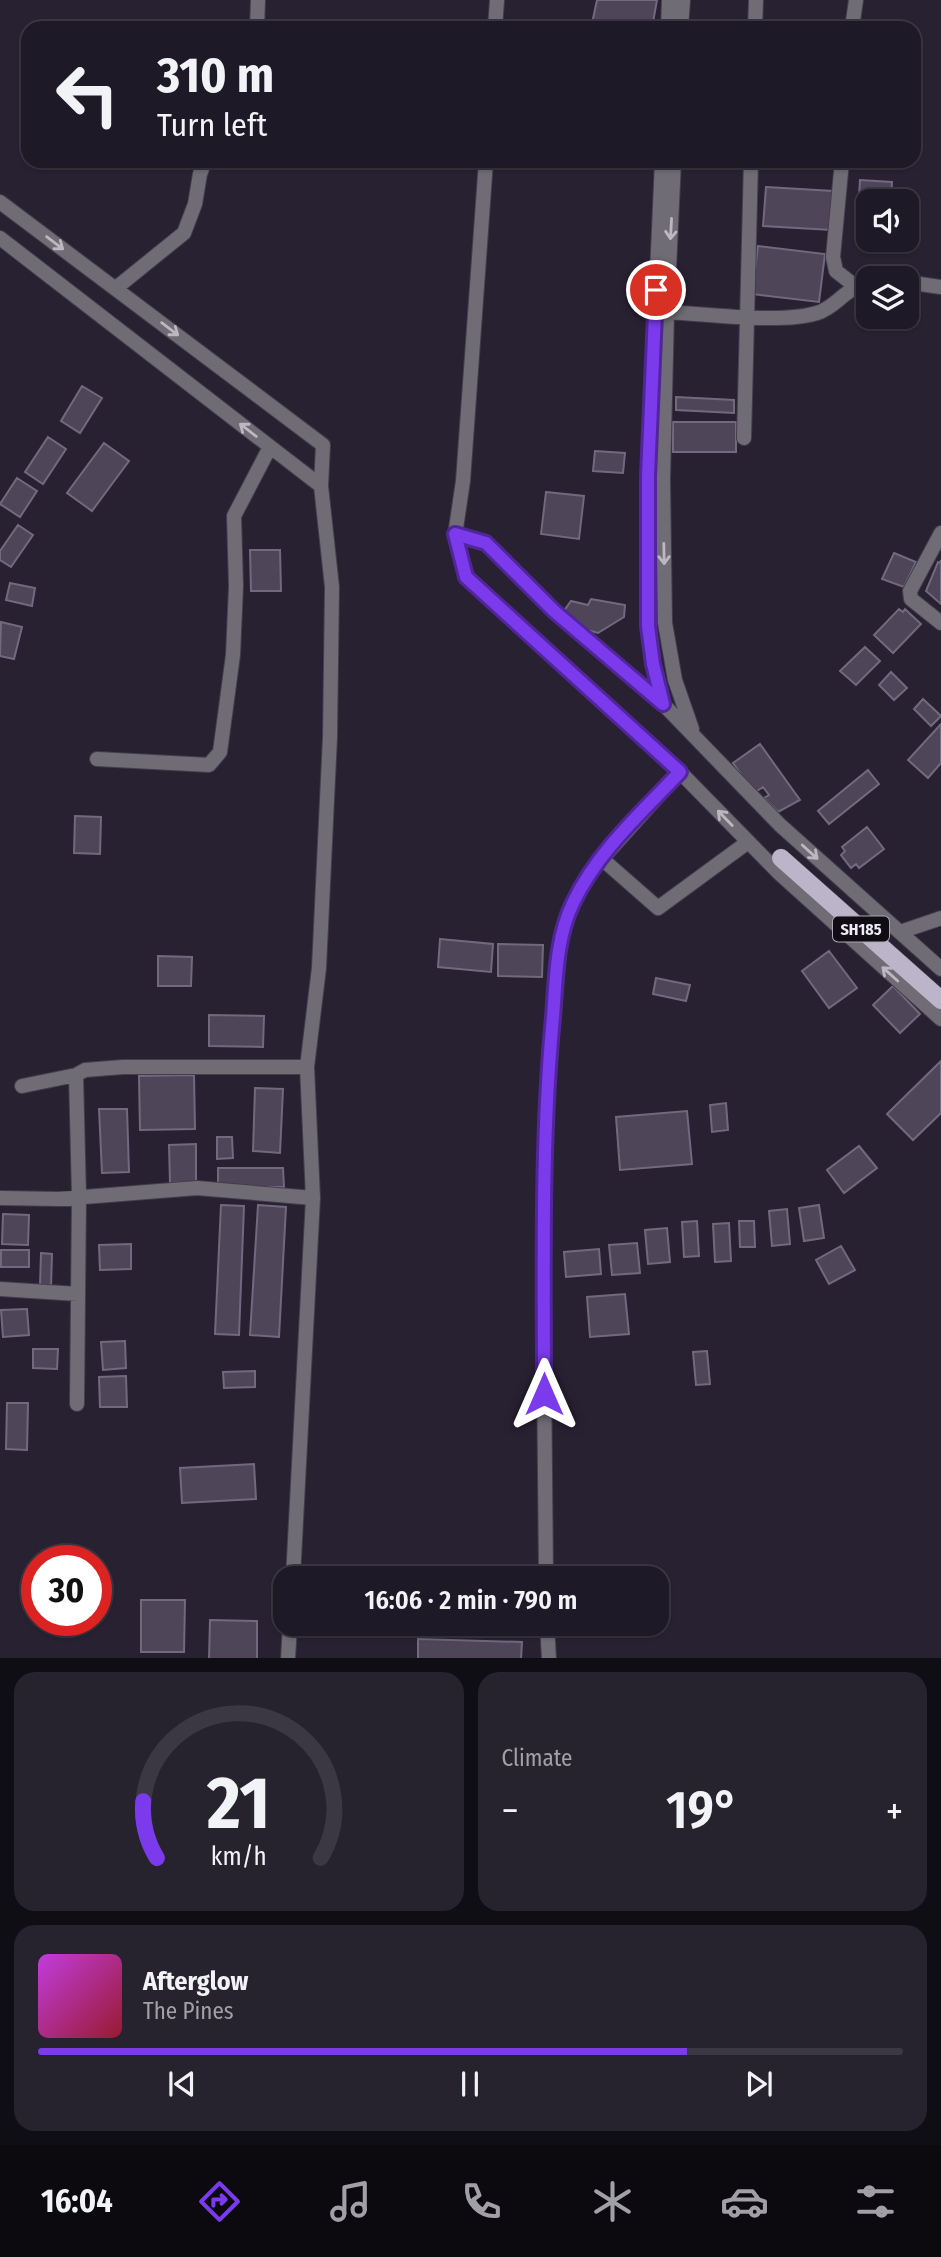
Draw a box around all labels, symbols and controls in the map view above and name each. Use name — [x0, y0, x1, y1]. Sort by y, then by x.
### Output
text: 310 m — [157, 46, 274, 105]
icon: left — [42, 49, 133, 140]
text: Turn left — [157, 106, 267, 144]
map controls — [856, 189, 919, 329]
button: sound — [856, 189, 919, 252]
one-way arrow — [664, 217, 677, 240]
one-way arrow — [45, 236, 64, 250]
pin — [626, 260, 686, 320]
button: layers — [856, 266, 919, 329]
icon: arrive — [637, 271, 675, 309]
one-way arrow — [160, 322, 179, 337]
one-way arrow — [239, 422, 258, 437]
one-way arrow — [657, 543, 671, 566]
one-way arrow — [716, 810, 733, 827]
one-way arrow — [801, 844, 819, 860]
road number: SH185 — [833, 917, 889, 942]
one-way arrow — [881, 966, 899, 982]
position arrow — [507, 1357, 581, 1431]
speed limit sign: 30 — [21, 1545, 112, 1636]
text: 16:06 · 2 min · 790 m — [365, 1585, 577, 1616]
text: Climate — [502, 1744, 572, 1772]
text: 21 — [206, 1760, 270, 1847]
text: 19° — [666, 1779, 738, 1842]
text: − — [502, 1788, 519, 1834]
text: + — [886, 1788, 903, 1834]
text: km/h — [211, 1841, 267, 1871]
text: Afterglow — [143, 1966, 248, 1997]
text: The Pines — [143, 1997, 234, 2025]
icon: previous — [163, 2065, 201, 2103]
icon: pause — [451, 2065, 489, 2103]
icon: next — [740, 2065, 778, 2103]
icon: directions — [195, 2177, 244, 2226]
icon: music — [326, 2177, 375, 2226]
icon: phone — [457, 2177, 506, 2226]
icon: climate — [588, 2177, 637, 2226]
icon: car — [720, 2177, 769, 2226]
icon: filters — [851, 2177, 900, 2226]
text: 16:04 — [41, 2182, 113, 2220]

